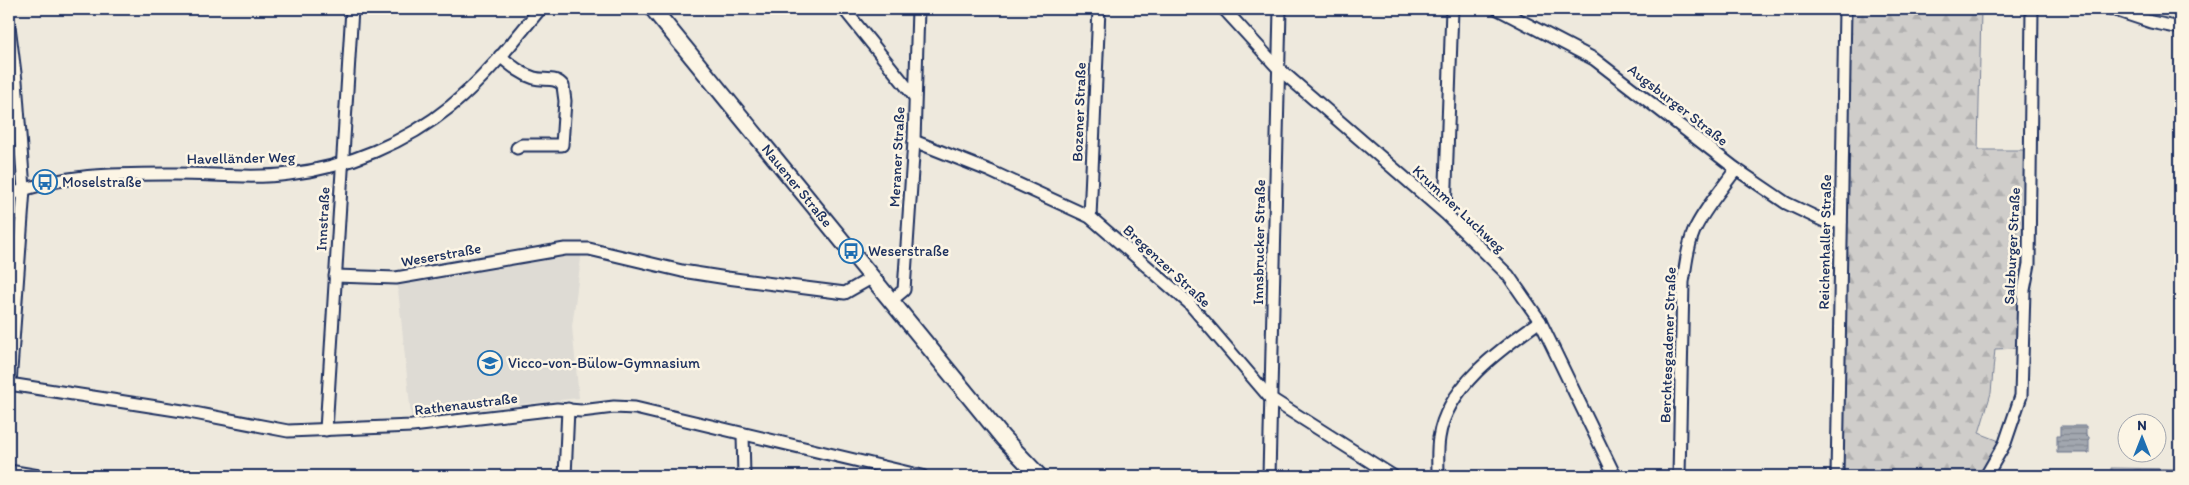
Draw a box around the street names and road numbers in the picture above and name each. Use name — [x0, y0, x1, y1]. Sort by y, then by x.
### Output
street label: Augsburger Straße — [1624, 60, 1732, 150]
street label: Bozener Straße — [1068, 62, 1090, 162]
street label: Meraner Straße — [885, 106, 909, 208]
street label: Nauener Straße — [758, 140, 836, 231]
street label: Havelländer Weg — [186, 148, 296, 168]
street label: Krummer Luchweg — [1409, 161, 1509, 257]
street label: Reichenhaller Straße — [1815, 174, 1835, 310]
street label: Innsbrucker Straße — [1249, 179, 1269, 305]
street label: Innstraße — [312, 186, 334, 252]
street label: Salzburger Straße — [2000, 187, 2024, 305]
street label: Bregenzer Straße — [1119, 221, 1215, 311]
street label: Weserstraße — [399, 239, 483, 271]
street label: Berchtesgadener Straße — [1656, 267, 1680, 423]
street label: Rathenaustraße — [413, 389, 519, 419]

